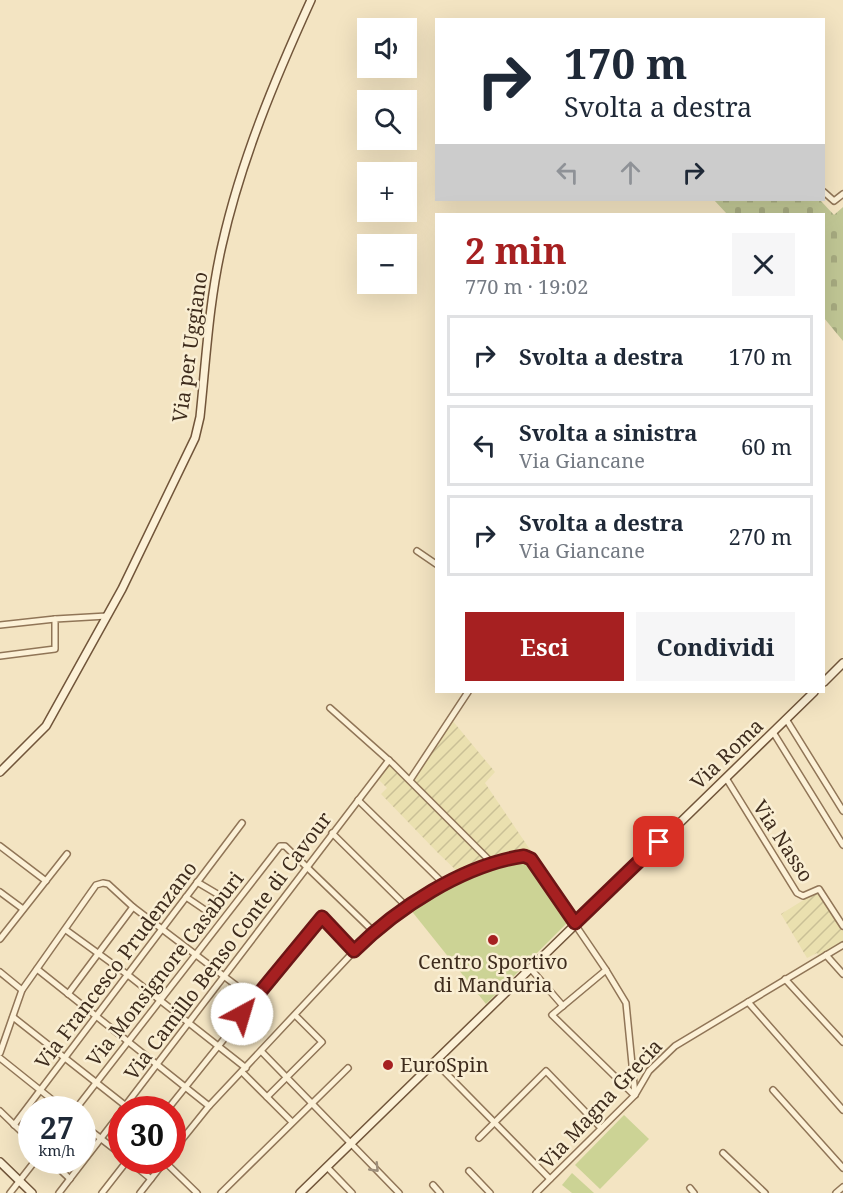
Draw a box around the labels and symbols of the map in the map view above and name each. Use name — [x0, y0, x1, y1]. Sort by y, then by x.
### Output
street label: Via per Uggiano — [166, 270, 213, 424]
street label: Via Roma — [684, 712, 769, 795]
street label: Via Nasso — [747, 795, 820, 887]
street label: Via Camillo Benso Conte di Cavour — [118, 806, 338, 1085]
pin — [633, 816, 684, 867]
street label: Via Francesco Prudenzano — [29, 855, 203, 1074]
street label: Via Monsignore Casaburi — [80, 865, 250, 1072]
marker: Centro Sportivo di Manduria — [486, 933, 500, 947]
place label: Centro Sportivo di Manduria — [418, 948, 568, 998]
position arrow — [210, 982, 274, 1046]
street label: Via Magna Grecia — [533, 1033, 668, 1174]
place label: EuroSpin — [400, 1051, 489, 1078]
marker: EuroSpin — [381, 1058, 395, 1072]
speed limit sign: 30 — [108, 1096, 186, 1174]
one-way arrow — [368, 1161, 379, 1172]

